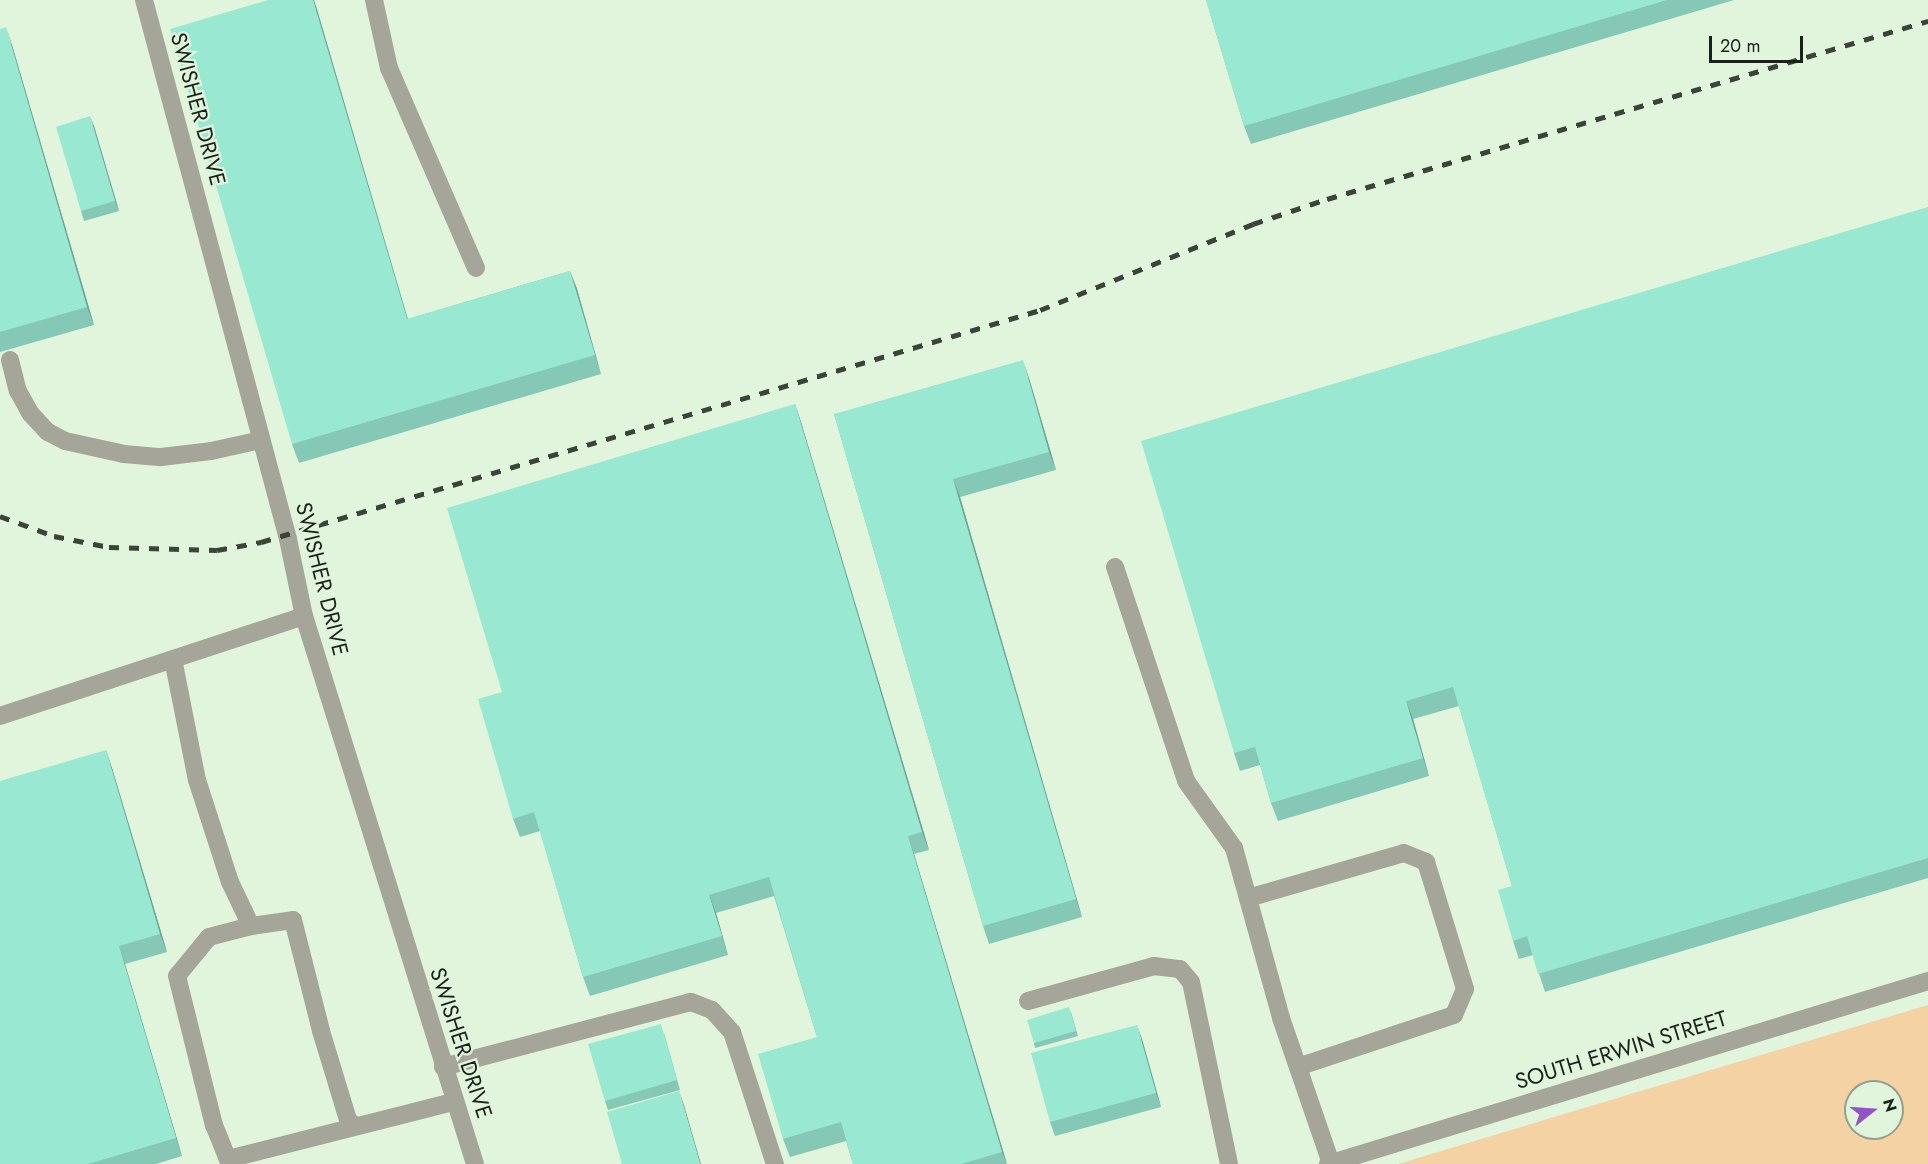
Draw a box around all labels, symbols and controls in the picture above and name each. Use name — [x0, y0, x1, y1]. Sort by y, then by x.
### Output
scale bar — [1712, 24, 1806, 62]
street label: SWISHER DRIVE — [165, 30, 231, 188]
text: 20 m — [1720, 33, 1760, 59]
street label: SWISHER DRIVE — [290, 499, 354, 659]
street label: SWISHER DRIVE — [424, 964, 498, 1122]
street label: SOUTH ERWIN STREET — [1512, 1005, 1730, 1095]
north arrow — [1844, 1080, 1904, 1140]
text: N — [1877, 1096, 1903, 1115]

